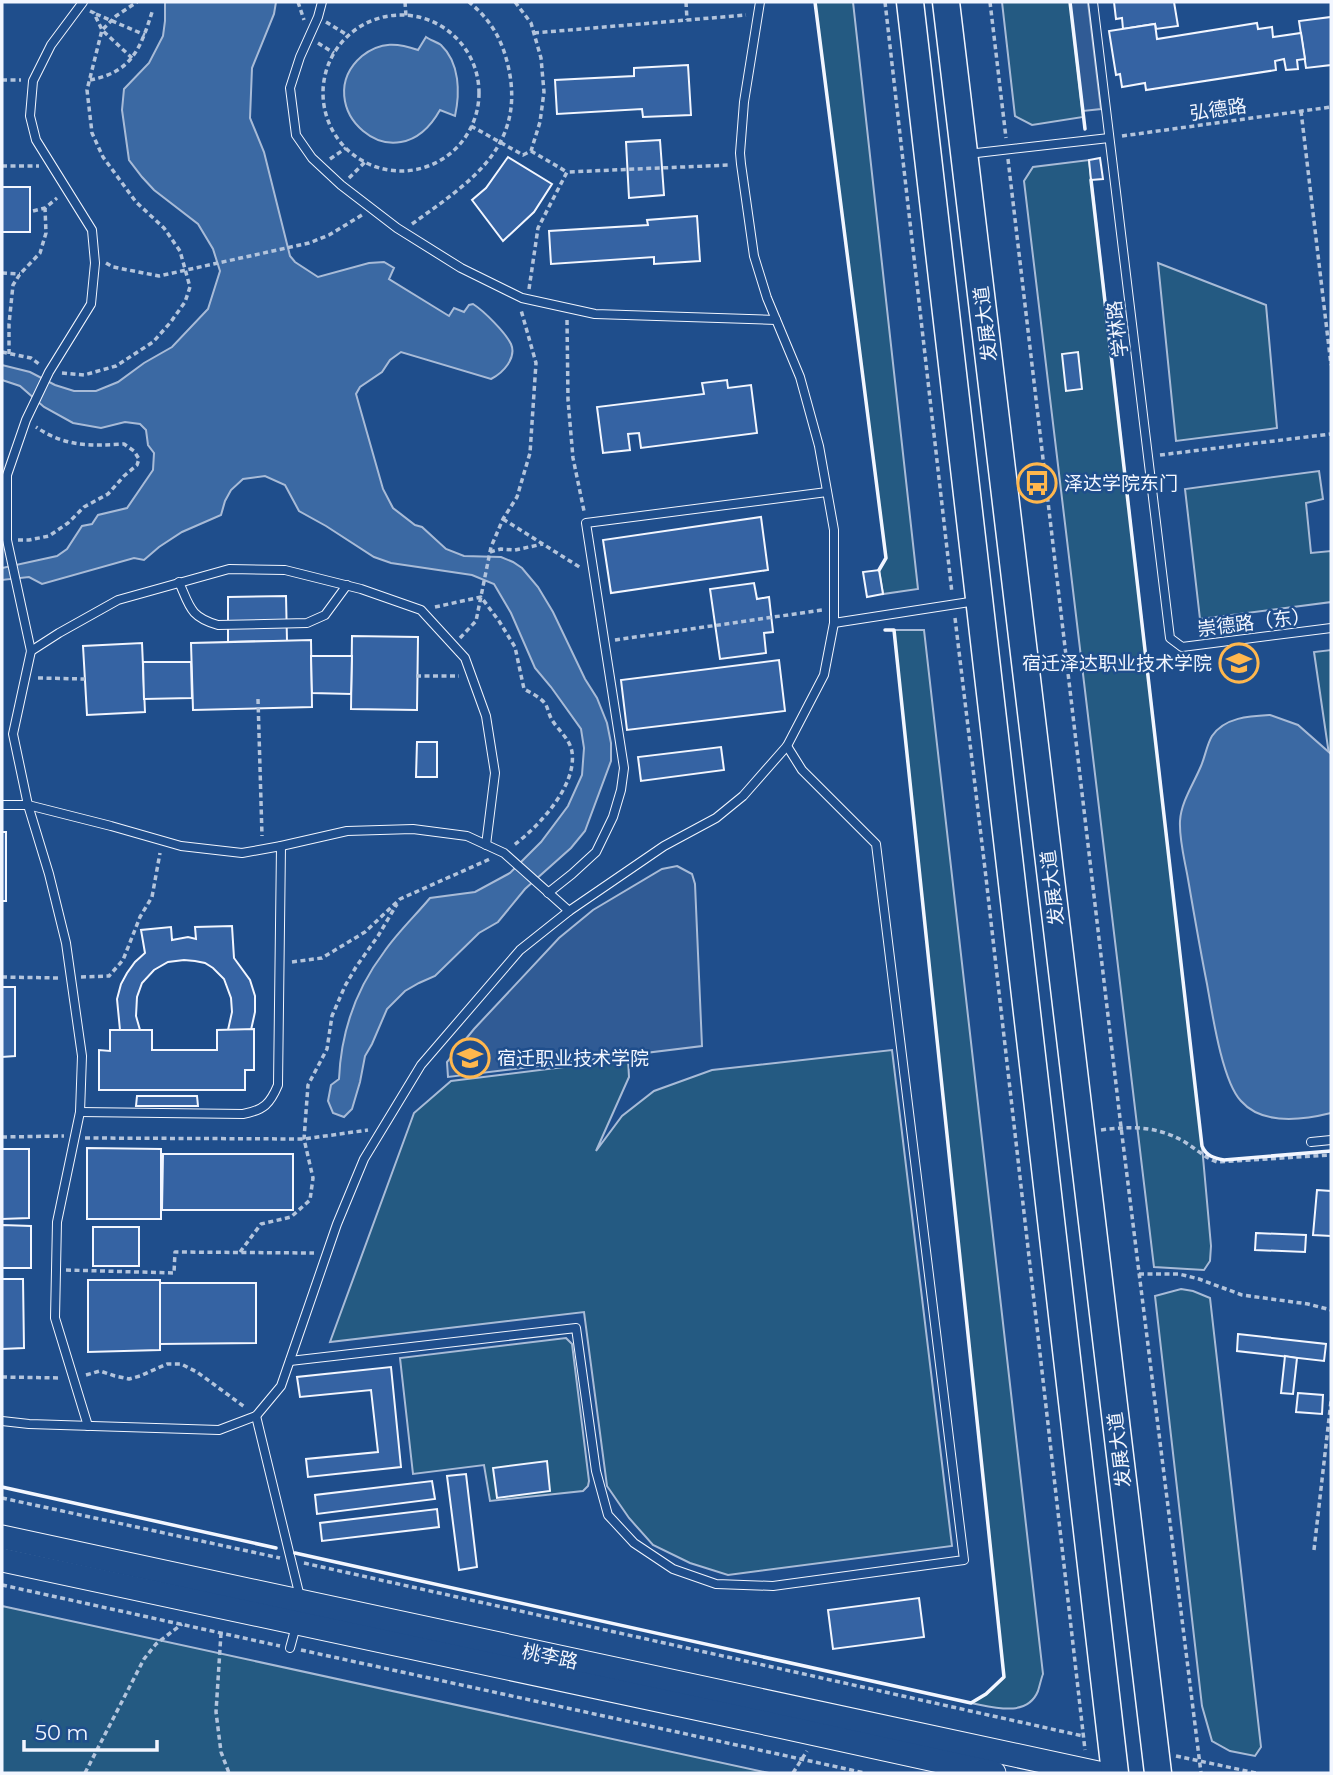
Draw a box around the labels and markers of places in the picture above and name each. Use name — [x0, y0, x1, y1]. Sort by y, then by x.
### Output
bus stop icon: 泽达学院东门 — [1016, 462, 1058, 504]
place label: 泽达学院东门 — [1064, 472, 1178, 495]
school or university icon: 宿迁泽达职业技术学院 — [1218, 642, 1260, 684]
place label: 宿迁泽达职业技术学院 — [1022, 652, 1212, 675]
school or university icon: 宿迁职业技术学院 — [449, 1037, 491, 1079]
place label: 宿迁职业技术学院 — [497, 1047, 649, 1070]

